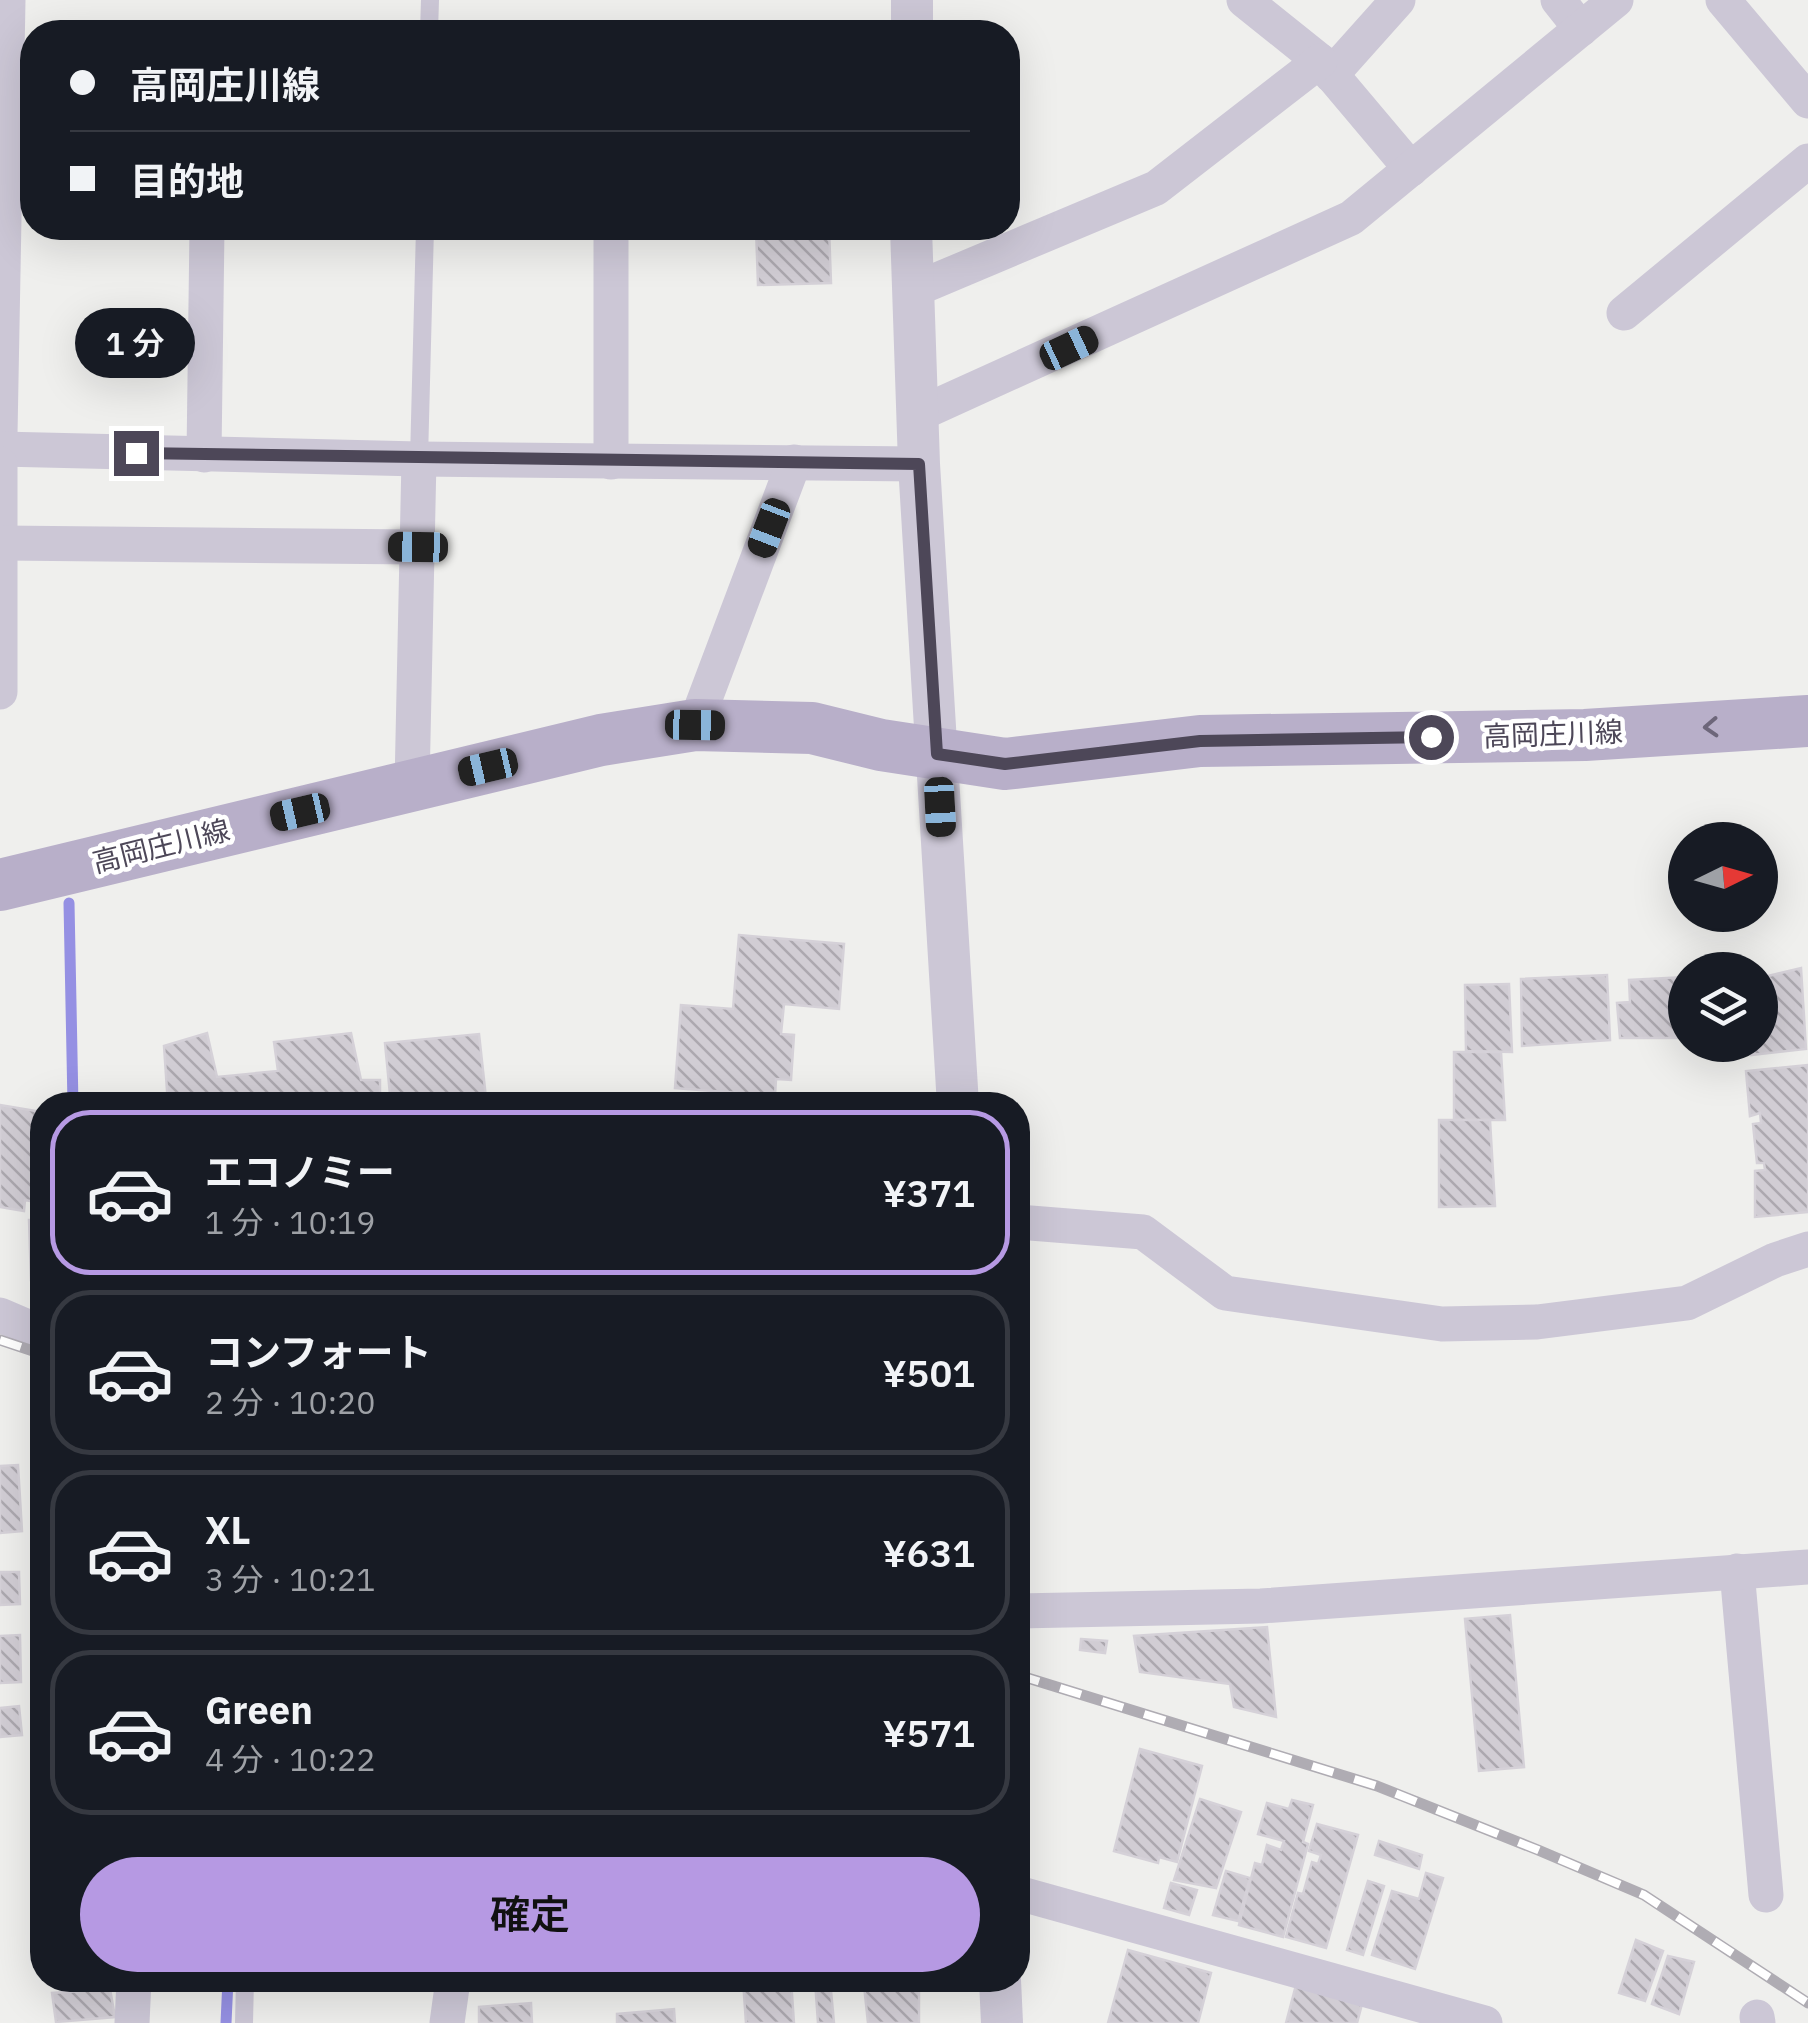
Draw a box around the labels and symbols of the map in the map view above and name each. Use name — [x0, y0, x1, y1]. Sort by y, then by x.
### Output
callout: 1 分 — [76, 308, 196, 378]
car — [1035, 322, 1103, 374]
route end — [114, 431, 159, 476]
car — [744, 495, 794, 561]
car — [388, 531, 448, 563]
car — [665, 709, 725, 741]
street label: 高岡庄川線 — [1482, 713, 1624, 754]
route start — [1409, 715, 1454, 760]
one-way arrow — [1702, 716, 1718, 737]
car — [455, 746, 521, 788]
car — [923, 776, 957, 838]
car — [267, 791, 333, 833]
street label: 高岡庄川線 — [88, 811, 233, 880]
north arrow — [1668, 822, 1778, 932]

